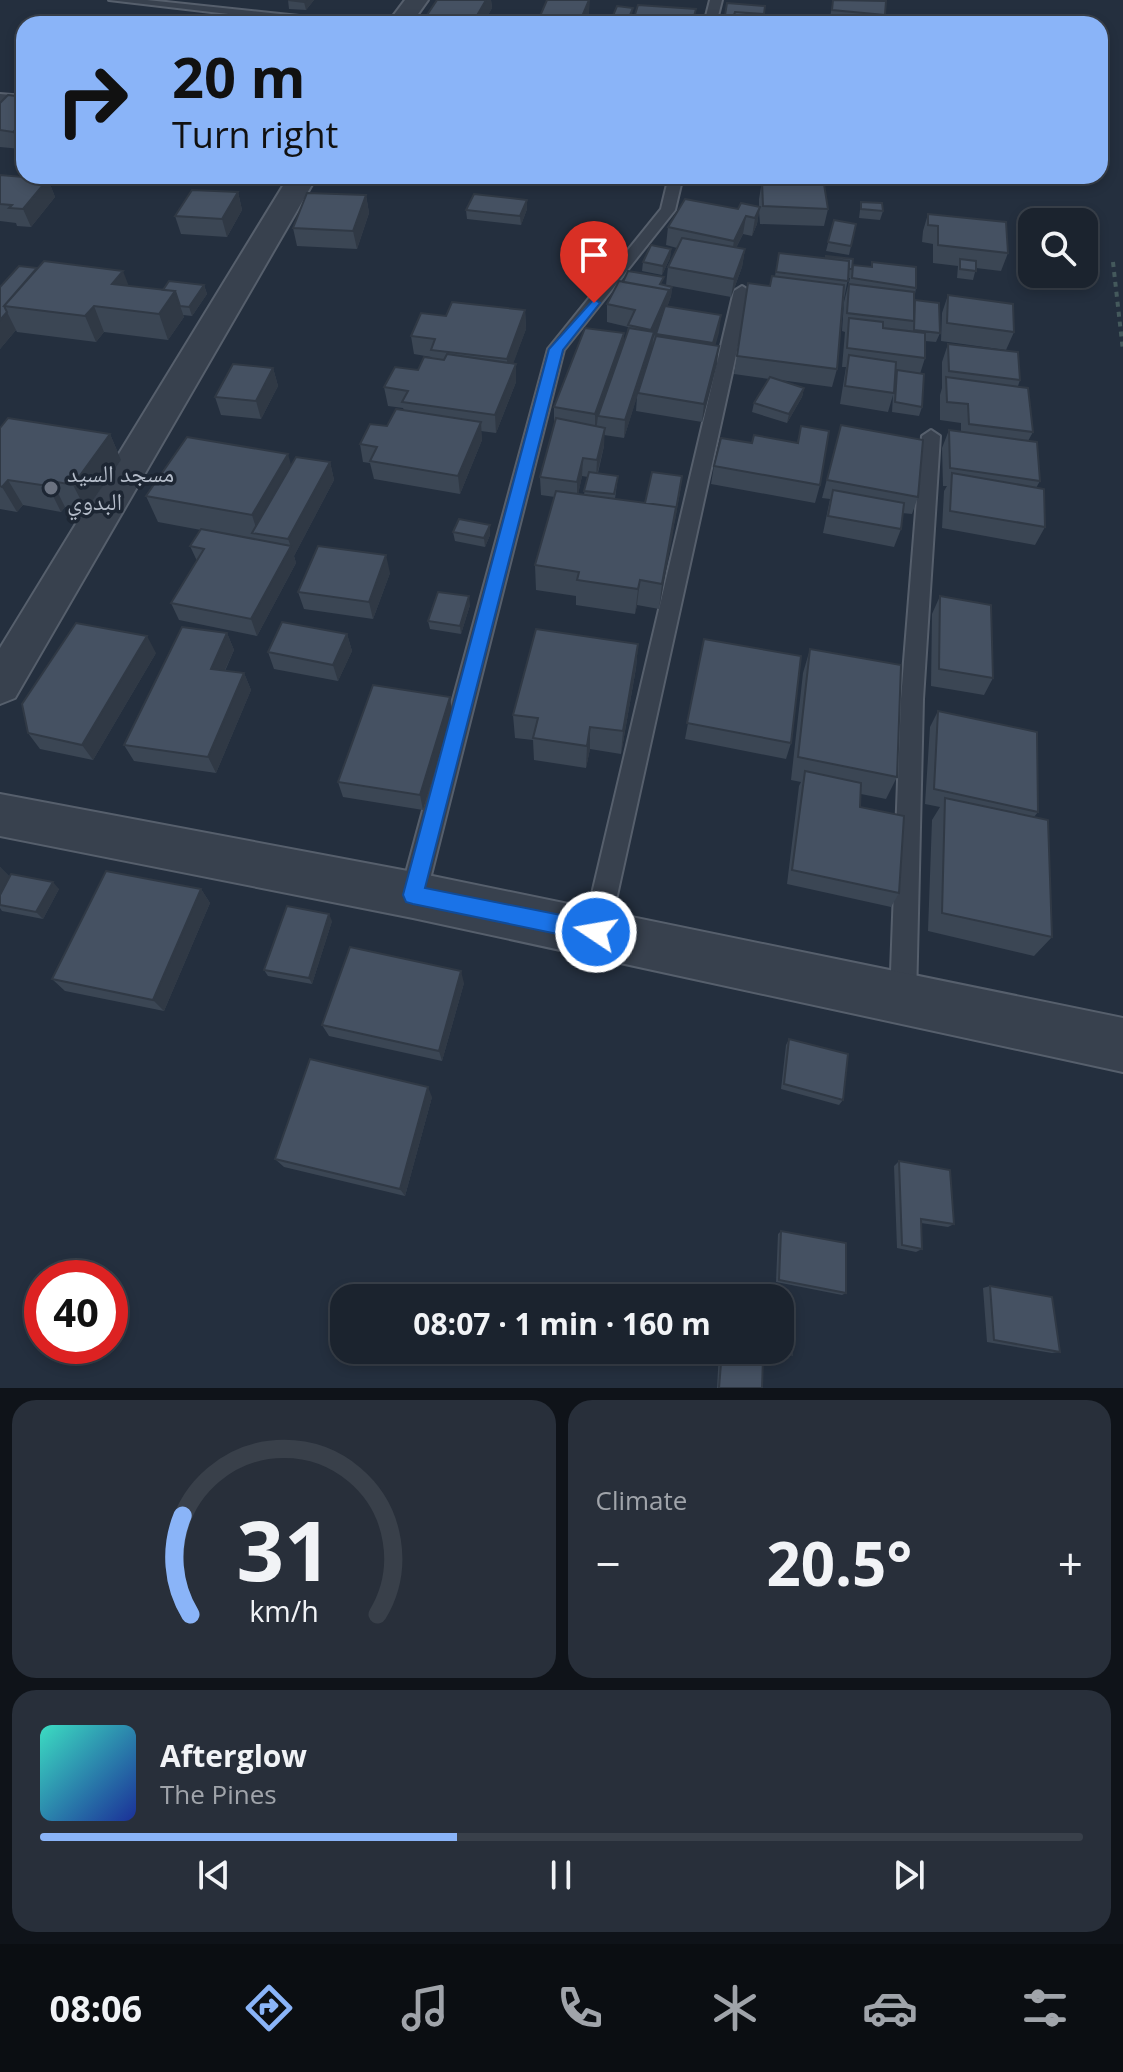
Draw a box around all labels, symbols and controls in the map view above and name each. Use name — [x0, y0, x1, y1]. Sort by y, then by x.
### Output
text: 20 m — [172, 38, 306, 114]
icon: right — [40, 48, 144, 152]
text: Turn right — [172, 110, 338, 159]
map controls — [1018, 208, 1098, 288]
button: search — [1018, 208, 1098, 288]
pin — [560, 221, 628, 303]
icon: arrive — [572, 233, 616, 277]
place label: مسجد السيد البدوي — [67, 456, 174, 521]
marker: مسجد السيد البدوي — [42, 479, 60, 497]
position arrow — [554, 890, 638, 974]
speed limit sign: 40 — [24, 1260, 128, 1364]
text: 08:07 · 1 min · 160 m — [413, 1303, 711, 1344]
text: Climate — [596, 1482, 687, 1518]
text: 31 — [236, 1492, 331, 1605]
text: 20.5° — [766, 1522, 912, 1604]
text: − — [596, 1533, 621, 1593]
text: + — [1058, 1533, 1083, 1593]
text: km/h — [249, 1591, 318, 1630]
text: Afterglow — [160, 1735, 307, 1776]
text: The Pines — [160, 1776, 277, 1812]
icon: previous — [192, 1853, 236, 1897]
icon: pause — [539, 1853, 583, 1897]
icon: next — [887, 1853, 931, 1897]
icon: directions — [241, 1980, 297, 2036]
icon: music — [397, 1980, 453, 2036]
icon: phone — [552, 1980, 608, 2036]
icon: climate — [707, 1980, 763, 2036]
icon: car — [862, 1980, 918, 2036]
icon: filters — [1017, 1980, 1073, 2036]
text: 08:06 — [50, 1984, 142, 2033]

